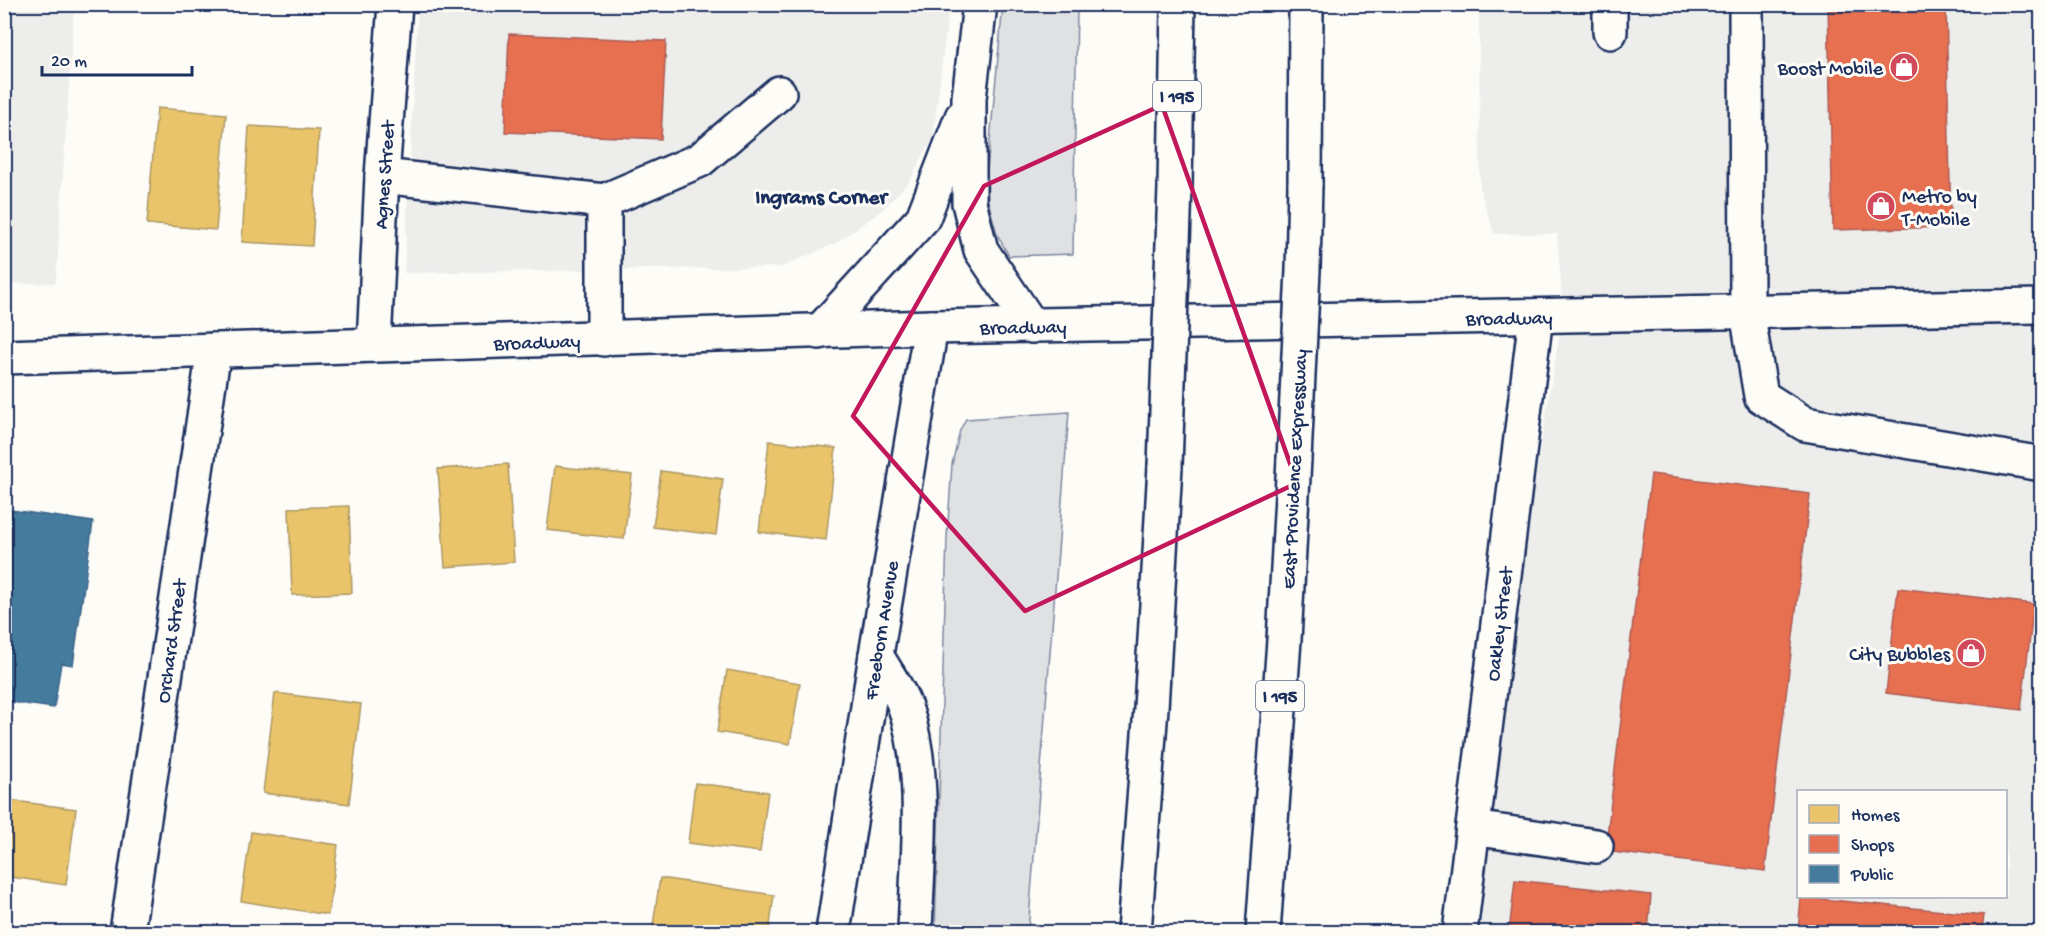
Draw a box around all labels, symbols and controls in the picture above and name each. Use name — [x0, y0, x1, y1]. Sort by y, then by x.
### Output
scale bar — [42, 39, 192, 77]
shop icon: Boost Mobile — [1888, 51, 1920, 83]
text: 20 m — [51, 52, 87, 73]
place label: Boost Mobile — [1777, 59, 1884, 82]
road number: I 195 — [1153, 81, 1201, 111]
street label: Agnes Street — [371, 119, 402, 230]
district label: Ingrams Corner — [755, 187, 889, 212]
place label: Metro by T-Mobile — [1901, 187, 1977, 233]
shop icon: Metro by T-Mobile — [1865, 190, 1897, 222]
street label: Broadway — [1464, 308, 1553, 333]
street label: Broadway — [978, 317, 1067, 342]
street label: Broadway — [492, 331, 581, 358]
street label: East Providence Expressway — [1279, 348, 1314, 590]
street label: Freeborn Avenue — [861, 559, 906, 703]
street label: Oakley Street — [1483, 564, 1520, 683]
street label: Orchard Street — [153, 576, 194, 705]
shop icon: City Bubbles — [1955, 637, 1987, 669]
place label: City Bubbles — [1849, 645, 1951, 668]
road number: I 195 — [1256, 681, 1304, 711]
legend — [1797, 790, 2007, 898]
text: Homes — [1851, 806, 1901, 827]
text: Shops — [1851, 836, 1895, 857]
text: Public — [1850, 866, 1894, 887]

